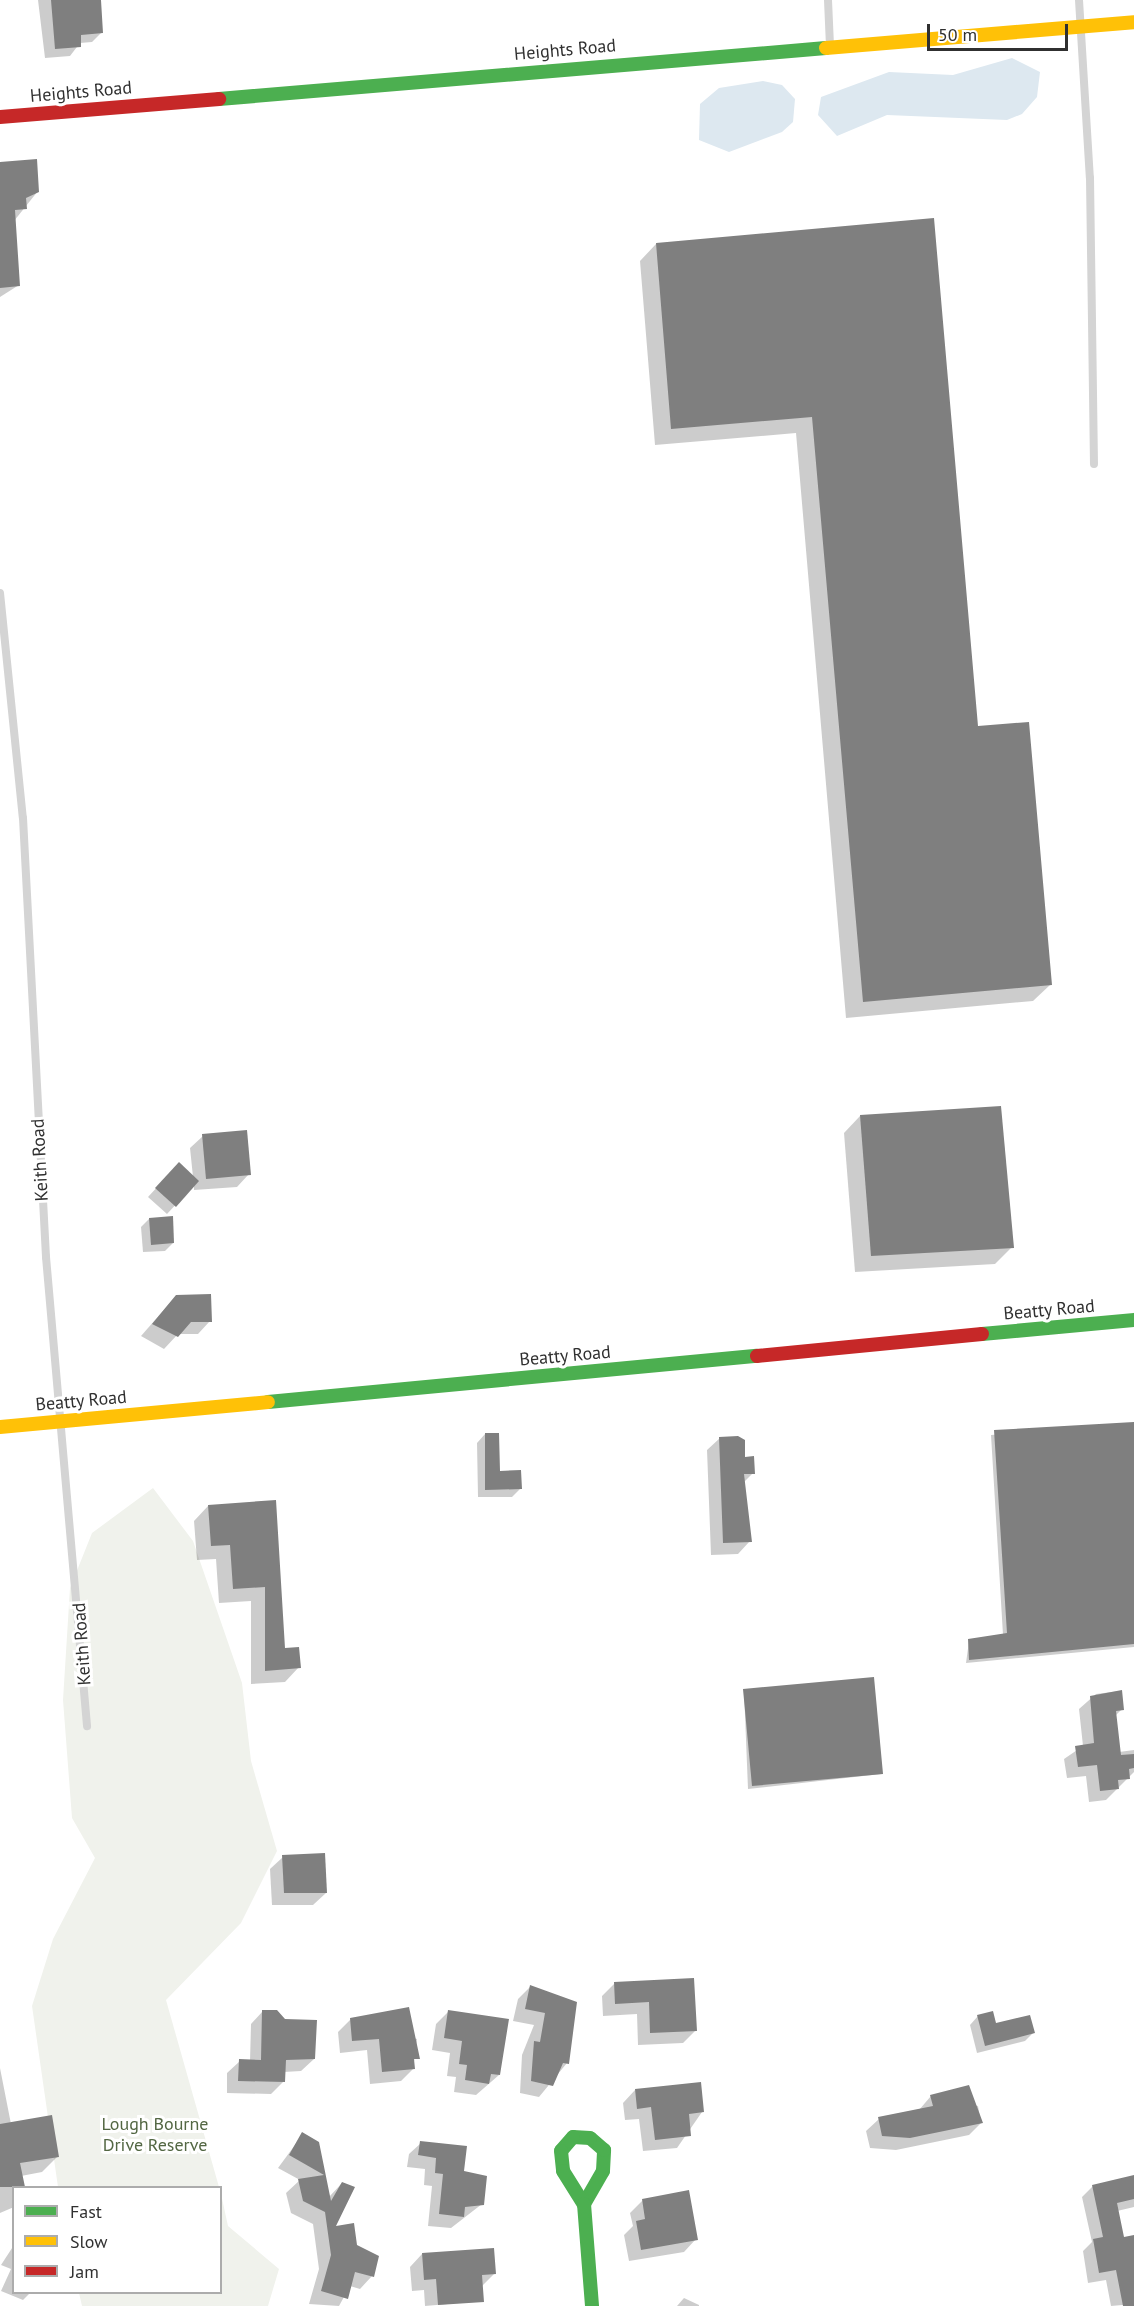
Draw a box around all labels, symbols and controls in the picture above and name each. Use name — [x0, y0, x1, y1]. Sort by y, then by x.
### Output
scale bar — [930, 12, 1071, 50]
text: 50 m — [938, 23, 977, 46]
street label: Heights Road — [513, 35, 617, 65]
street label: Heights Road — [29, 77, 133, 107]
street label: Keith Road — [27, 1118, 53, 1202]
street label: Beatty Road — [1002, 1295, 1096, 1325]
street label: Beatty Road — [518, 1341, 612, 1371]
street label: Beatty Road — [34, 1386, 128, 1416]
street label: Keith Road — [68, 1602, 96, 1686]
park label: Lough Bourne Drive Reserve — [102, 2114, 208, 2156]
legend — [12, 2186, 222, 2294]
text: Fast — [70, 2200, 102, 2223]
text: Slow — [70, 2230, 108, 2253]
text: Jam — [70, 2260, 99, 2283]

